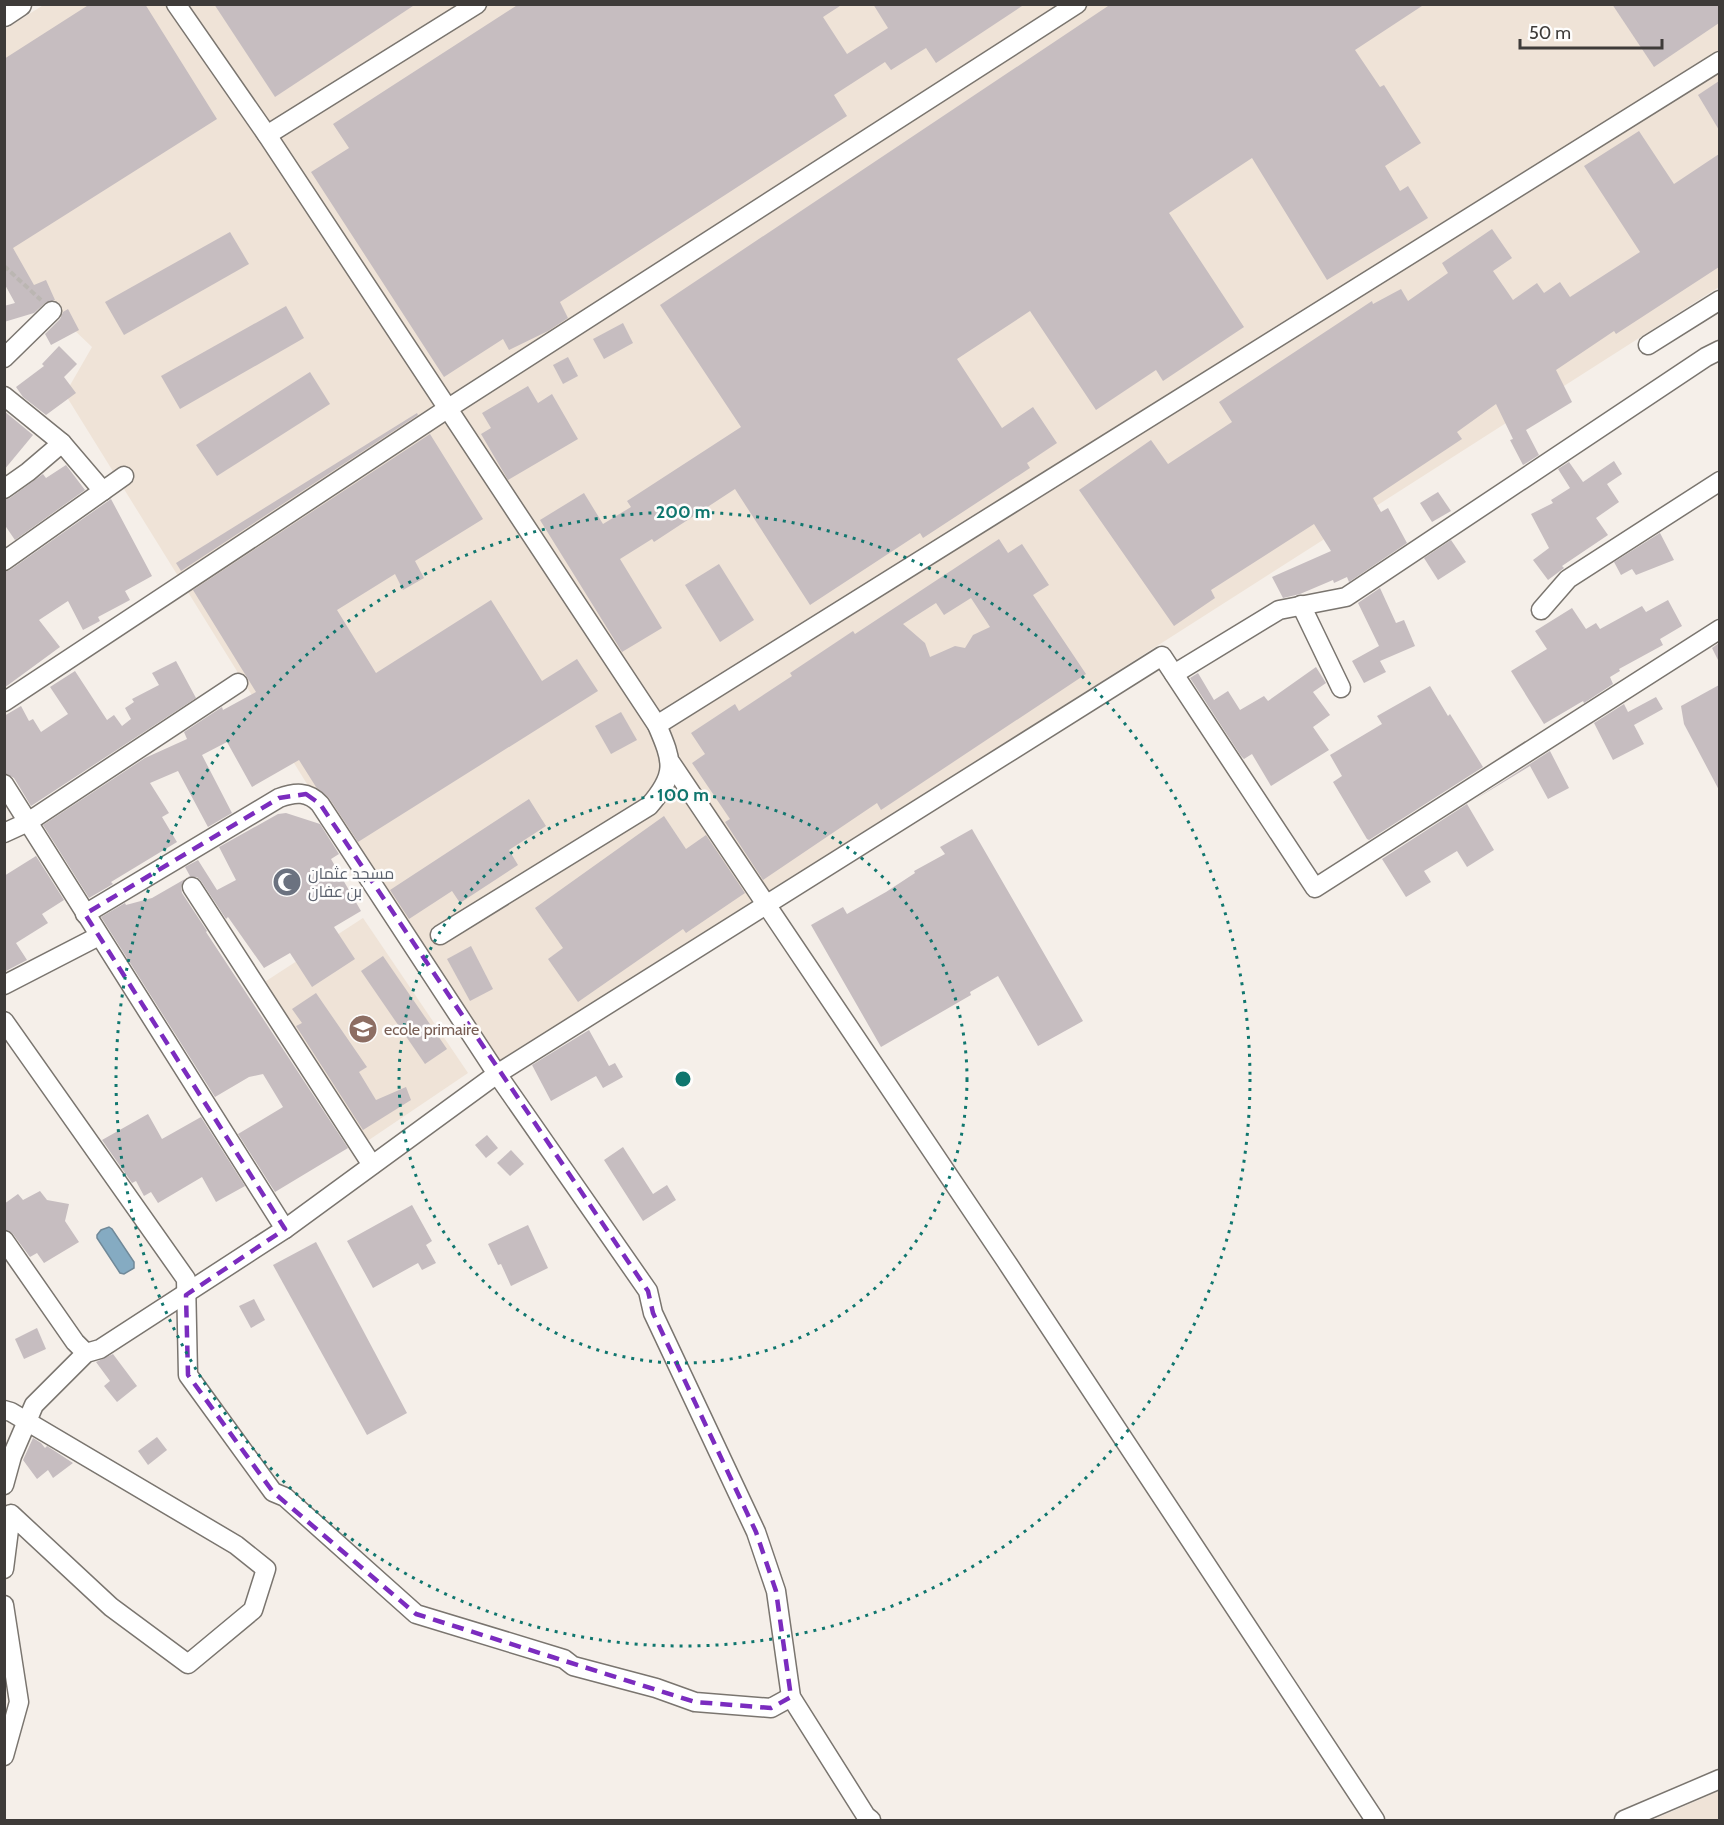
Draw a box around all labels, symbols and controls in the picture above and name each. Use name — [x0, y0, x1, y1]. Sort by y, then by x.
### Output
scale bar — [1520, 12, 1662, 50]
text: 50 m — [1529, 22, 1571, 44]
text: 200 m — [656, 501, 710, 523]
text: 100 m — [657, 784, 709, 806]
place label: مسجد عثمان بن عفان — [308, 864, 394, 902]
mosque icon: مسجد عثمان بن عفان — [271, 866, 303, 898]
school or university icon: ecole primaire — [347, 1013, 379, 1045]
place label: ecole primaire — [384, 1020, 479, 1039]
centre of rings — [673, 1069, 693, 1089]

